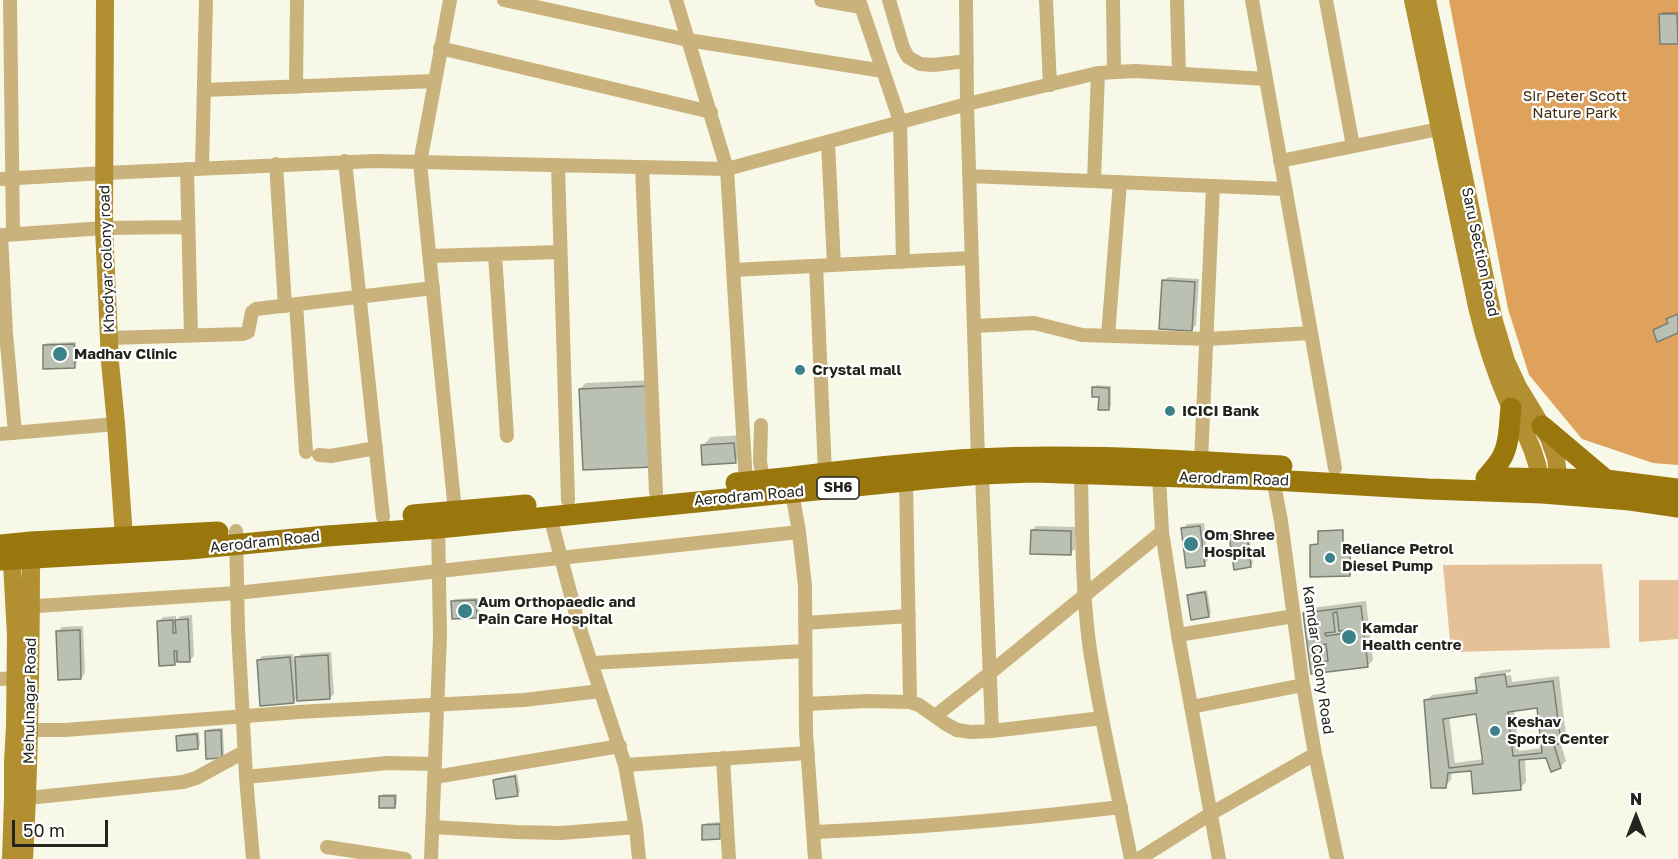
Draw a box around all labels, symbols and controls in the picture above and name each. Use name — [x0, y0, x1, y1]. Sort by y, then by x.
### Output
park label: Sir Peter Scott Nature Park — [1523, 87, 1627, 122]
street label: Khodyar colony road — [95, 185, 119, 333]
street label: Saru Section Road — [1457, 186, 1503, 318]
marker: Madhav Clinic — [51, 345, 69, 363]
place label: Madhav Clinic — [74, 345, 177, 363]
place label: Crystal mall — [812, 361, 901, 379]
marker: Crystal mall — [793, 363, 807, 377]
place label: ICICI Bank — [1182, 402, 1259, 420]
marker: ICICI Bank — [1163, 404, 1177, 418]
street label: Aerodram Road — [1178, 468, 1290, 490]
road number: SH6 — [817, 477, 859, 499]
street label: Aerodram Road — [693, 482, 805, 510]
place label: Om Shree Hospital — [1204, 526, 1275, 561]
street label: Aerodram Road — [209, 527, 321, 557]
marker: Om Shree Hospital — [1182, 535, 1200, 553]
place label: Reliance Petrol Diesel Pump — [1342, 540, 1454, 575]
marker: Reliance Petrol Diesel Pump — [1323, 551, 1337, 565]
street label: Kamdar Colony Road — [1299, 585, 1337, 735]
place label: Aum Orthopaedic and Pain Care Hospital — [478, 593, 635, 628]
marker: Aum Orthopaedic and Pain Care Hospital — [456, 602, 474, 620]
place label: Kamdar Health centre — [1362, 619, 1462, 654]
marker: Kamdar Health centre — [1340, 628, 1358, 646]
street label: Mehulnagar Road — [20, 638, 40, 764]
place label: Keshav Sports Center — [1507, 713, 1609, 748]
marker: Keshav Sports Center — [1488, 724, 1502, 738]
north arrow — [1606, 787, 1666, 847]
text: N — [1630, 789, 1642, 809]
scale bar — [15, 808, 111, 846]
text: 50 m — [23, 819, 65, 841]

